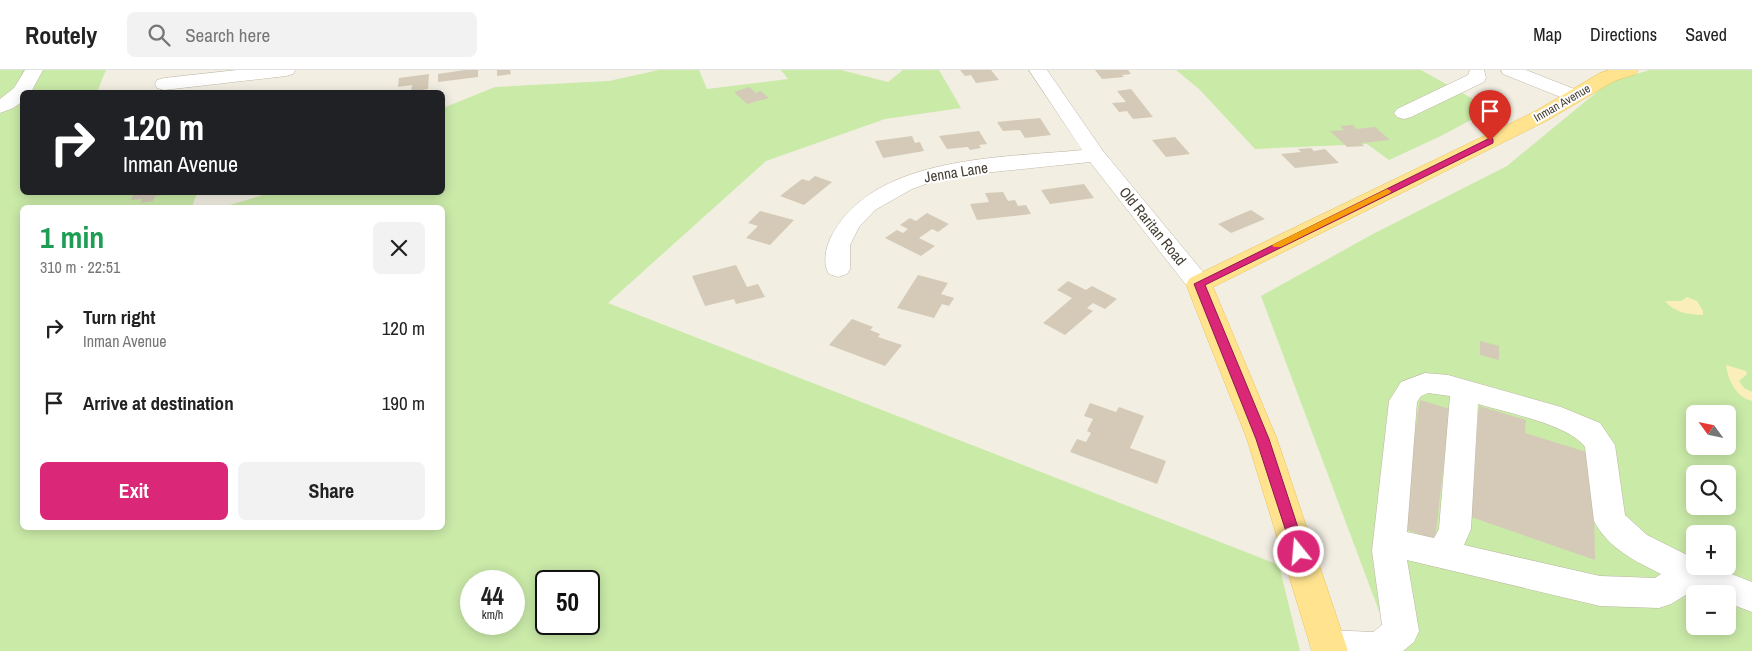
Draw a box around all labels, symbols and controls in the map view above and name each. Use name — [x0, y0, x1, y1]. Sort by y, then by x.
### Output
search box — [127, 12, 477, 57]
text: Routely — [25, 19, 97, 51]
icon: search — [145, 21, 173, 49]
text: Search here — [185, 22, 270, 48]
text: Map — [1533, 22, 1562, 47]
text: Directions — [1590, 22, 1657, 47]
text: Saved — [1685, 22, 1727, 47]
street label: Inman Avenue — [1531, 80, 1593, 126]
pin — [1469, 90, 1511, 141]
icon: arrive — [1476, 97, 1504, 125]
text: 120 m — [123, 104, 204, 151]
icon: right — [40, 110, 105, 175]
text: Inman Avenue — [123, 149, 238, 179]
street label: Jenna Lane — [923, 157, 990, 187]
street label: Old Raritan Road — [1115, 182, 1191, 270]
text: 1 min — [40, 217, 104, 257]
button: close — [373, 222, 425, 274]
text: 310 m · 22:51 — [40, 256, 120, 278]
text: Turn right — [83, 304, 155, 330]
icon: right — [40, 314, 68, 342]
text: 120 m — [382, 315, 425, 341]
text: Inman Avenue — [83, 330, 167, 352]
icon: arrive — [40, 389, 68, 417]
text: Arrive at destination — [83, 390, 234, 416]
text: 190 m — [382, 390, 425, 416]
north arrow — [1686, 405, 1736, 455]
map controls — [1686, 405, 1736, 635]
button: Exit — [40, 462, 228, 520]
button: Share — [238, 462, 425, 520]
button: search — [1686, 465, 1736, 515]
position arrow — [1272, 525, 1324, 577]
button: + — [1686, 525, 1736, 575]
speed limit sign: 50 — [535, 570, 600, 635]
text: 44 — [481, 579, 504, 613]
button: − — [1686, 585, 1736, 635]
text: km/h — [482, 607, 503, 623]

